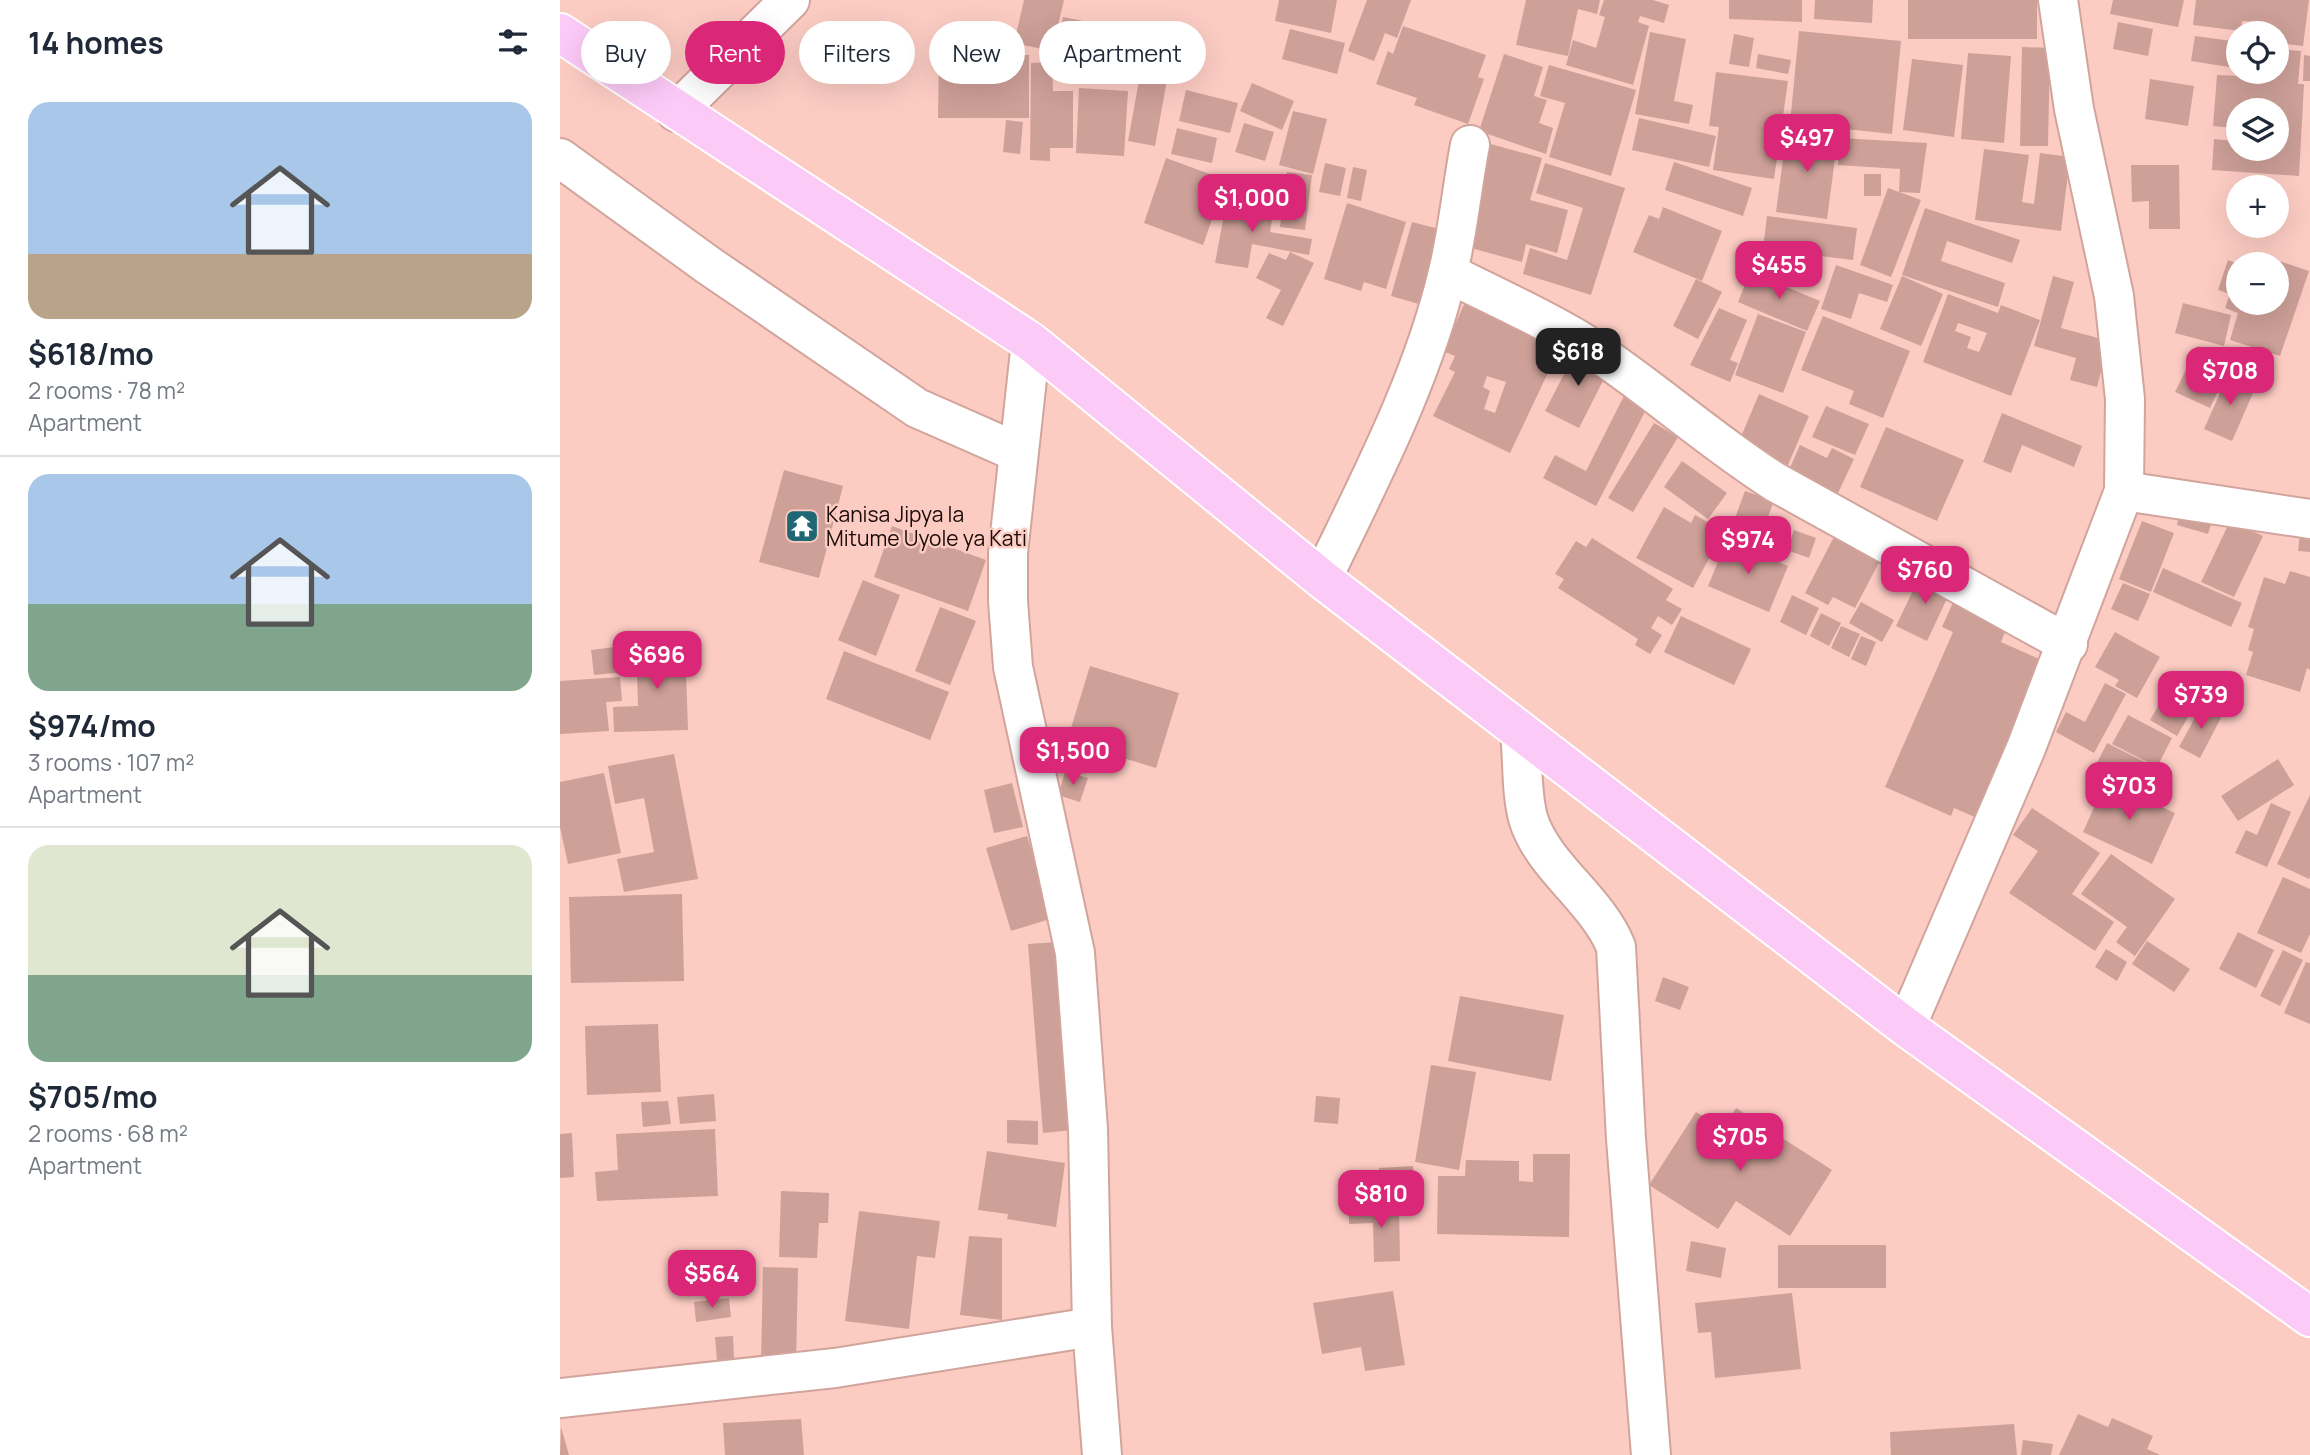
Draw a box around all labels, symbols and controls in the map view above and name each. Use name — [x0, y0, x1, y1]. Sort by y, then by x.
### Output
chip: Buy — [581, 21, 671, 84]
chip: Rent — [685, 21, 785, 84]
chip: Filters — [799, 21, 915, 84]
chip: New — [929, 21, 1025, 84]
chip: Apartment — [1039, 21, 1206, 84]
map controls — [2226, 21, 2289, 315]
button: locate — [2226, 21, 2289, 84]
text: 14 homes — [28, 22, 164, 63]
icon: filters — [494, 23, 532, 61]
button: layers — [2226, 98, 2289, 161]
pin: $497 — [1766, 114, 1848, 174]
text: $497 — [1780, 121, 1834, 153]
icon: home — [217, 147, 343, 273]
pin: $1,000 — [1195, 174, 1309, 234]
button: + — [2226, 175, 2289, 238]
text: $1,000 — [1214, 181, 1290, 213]
pin: $455 — [1738, 242, 1820, 301]
text: $455 — [1751, 248, 1807, 280]
button: − — [2226, 252, 2289, 315]
pin: $618 — [1537, 328, 1619, 388]
text: $618/mo — [28, 333, 154, 374]
text: $618 — [1552, 335, 1604, 367]
pin: $708 — [2189, 348, 2271, 407]
text: $708 — [2202, 354, 2258, 386]
text: 2 rooms · 78 m² — [28, 374, 185, 406]
text: Apartment — [28, 406, 142, 438]
place label: Kanisa Jipya la Mitume Uyole ya Kati — [826, 500, 1027, 552]
temple icon: Kanisa Jipya la Mitume Uyole ya Kati — [783, 507, 821, 545]
pin: $974 — [1707, 516, 1789, 576]
icon: home — [217, 519, 343, 645]
text: $974 — [1721, 523, 1775, 555]
pin: $760 — [1884, 546, 1966, 606]
text: $760 — [1897, 553, 1953, 585]
pin: $696 — [616, 632, 698, 691]
text: $696 — [629, 638, 685, 670]
pin: $739 — [2160, 672, 2242, 731]
text: $739 — [2174, 678, 2228, 710]
text: $974/mo — [28, 705, 156, 746]
pin: $1,500 — [1016, 728, 1130, 787]
text: $1,500 — [1036, 734, 1110, 766]
text: 3 rooms · 107 m² — [28, 746, 194, 778]
pin: $703 — [2088, 762, 2170, 822]
text: $703 — [2101, 769, 2157, 801]
text: Apartment — [28, 778, 142, 810]
icon: home — [217, 890, 343, 1016]
text: $705/mo — [28, 1076, 158, 1117]
pin: $705 — [1699, 1114, 1781, 1173]
text: 2 rooms · 68 m² — [28, 1117, 188, 1149]
text: $705 — [1712, 1120, 1768, 1152]
text: Apartment — [28, 1149, 142, 1181]
pin: $810 — [1340, 1170, 1422, 1230]
text: $810 — [1354, 1177, 1408, 1209]
pin: $564 — [671, 1250, 753, 1310]
text: $564 — [684, 1257, 740, 1289]

